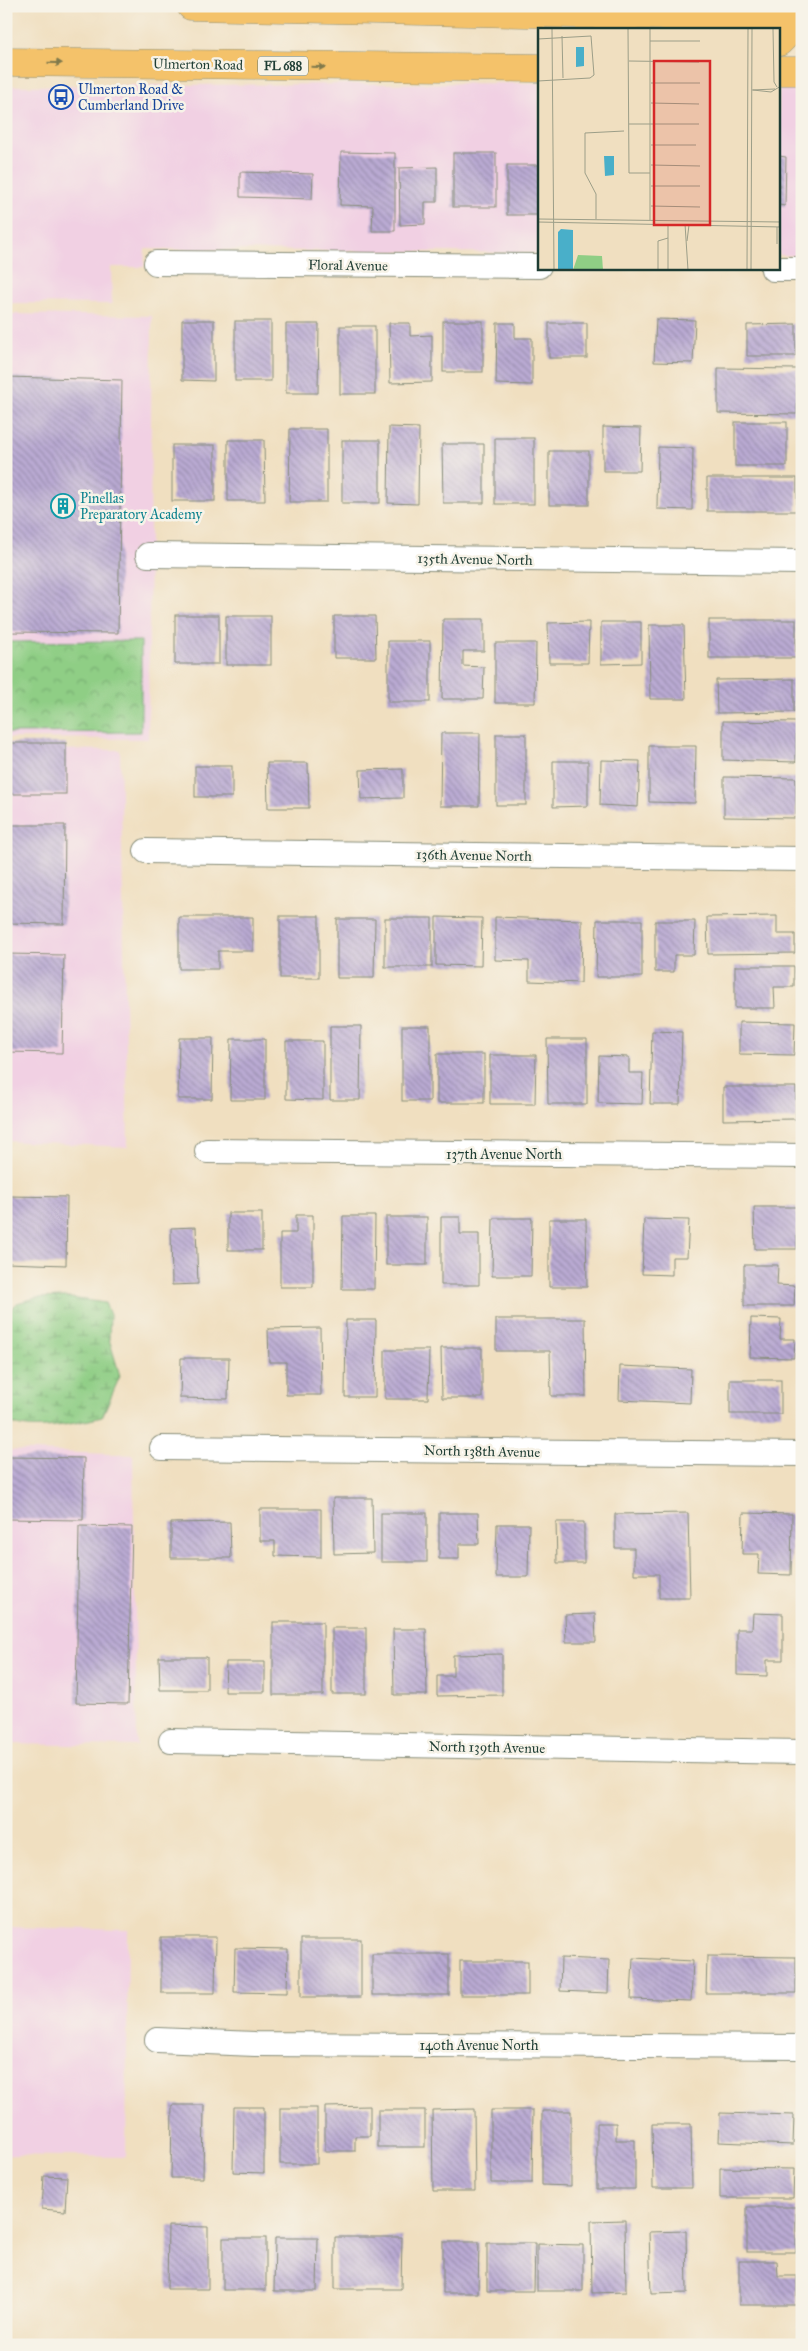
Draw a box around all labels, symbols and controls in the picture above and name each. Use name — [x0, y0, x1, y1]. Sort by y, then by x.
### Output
inset map — [538, 28, 780, 270]
street label: Ulmerton Road — [153, 55, 243, 74]
road number: FL 688 — [258, 56, 308, 76]
one-way arrow — [47, 59, 63, 67]
one-way arrow — [310, 63, 326, 71]
place label: Ulmerton Road & Cumberland Drive — [78, 81, 184, 114]
bus stop icon: Ulmerton Road & Cumberland Drive — [48, 84, 74, 110]
street label: Floral Avenue — [308, 256, 388, 275]
place label: Pinellas Preparatory Academy — [80, 490, 202, 523]
building icon: Pinellas Preparatory Academy — [50, 493, 76, 519]
street label: 135th Avenue North — [417, 550, 533, 569]
street label: 136th Avenue North — [416, 846, 532, 865]
street label: 137th Avenue North — [446, 1146, 562, 1163]
street label: North 138th Avenue — [424, 1442, 540, 1461]
street label: North 139th Avenue — [429, 1738, 545, 1757]
street label: 140th Avenue North — [419, 2037, 539, 2054]

